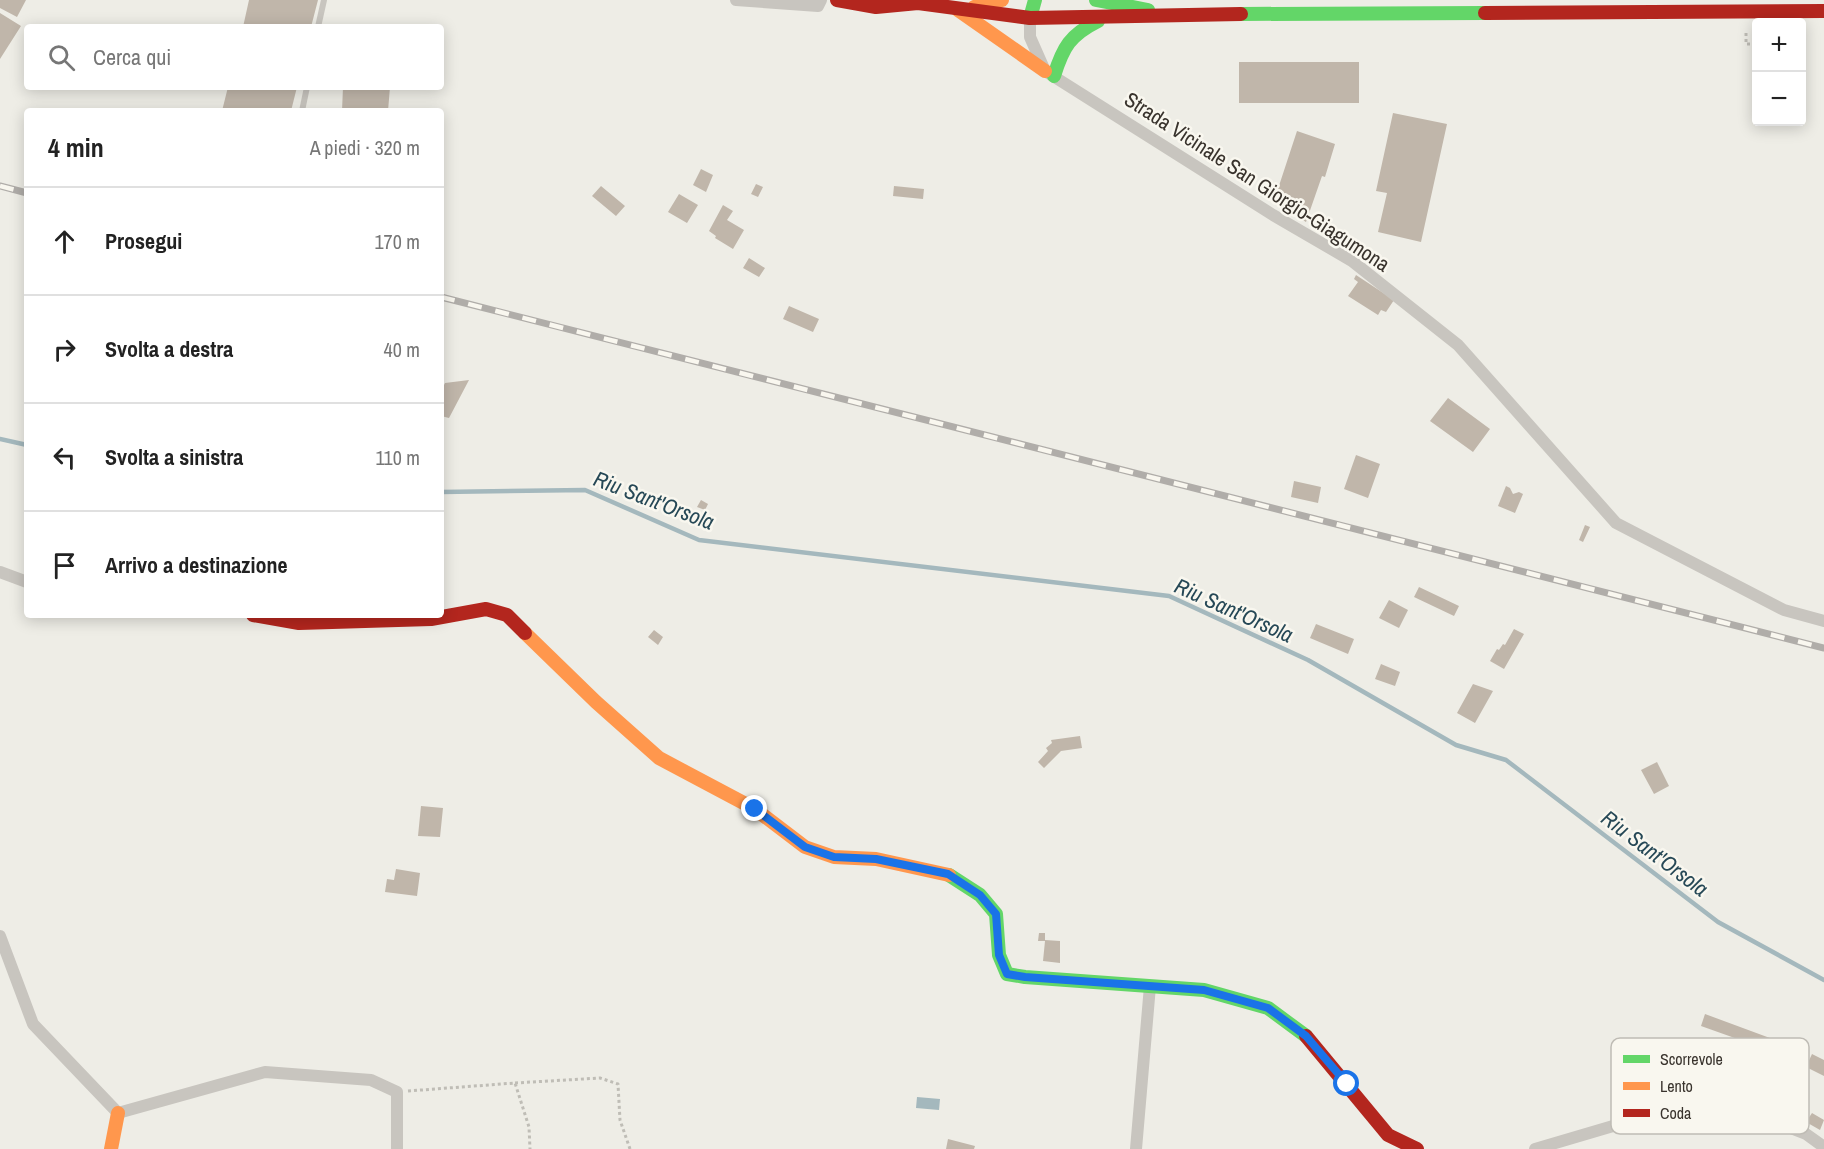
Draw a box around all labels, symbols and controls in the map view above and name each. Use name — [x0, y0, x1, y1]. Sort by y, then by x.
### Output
map controls — [1752, 18, 1806, 126]
button: + — [1752, 18, 1806, 72]
search box — [24, 24, 444, 90]
icon: search — [45, 41, 78, 74]
text: Cerca qui — [93, 42, 171, 72]
button: − — [1752, 72, 1806, 126]
street label: Strada Vicinale San Giorgio-Giagumona — [1119, 85, 1396, 279]
text: 4 min — [48, 130, 104, 165]
text: A piedi · 320 m — [310, 134, 420, 161]
icon: ahead — [48, 225, 81, 258]
text: Prosegui — [105, 226, 182, 256]
text: 170 m — [374, 228, 420, 255]
icon: right — [48, 333, 81, 366]
text: Svolta a destra — [105, 334, 233, 364]
text: 40 m — [384, 336, 420, 363]
icon: left — [48, 441, 81, 474]
text: Svolta a sinistra — [105, 442, 243, 472]
text: 110 m — [376, 444, 420, 471]
water label: Riu Sant'Orsola — [589, 463, 719, 537]
icon: arrive — [48, 549, 81, 582]
text: Arrivo a destinazione — [105, 550, 287, 580]
water label: Riu Sant'Orsola — [1170, 571, 1298, 649]
route end — [741, 795, 767, 821]
water label: Riu Sant'Orsola — [1595, 803, 1715, 903]
legend — [1611, 1038, 1809, 1134]
text: Scorrevole — [1660, 1048, 1723, 1070]
route start — [1333, 1070, 1359, 1096]
text: Lento — [1660, 1075, 1693, 1097]
text: Coda — [1660, 1102, 1692, 1124]

